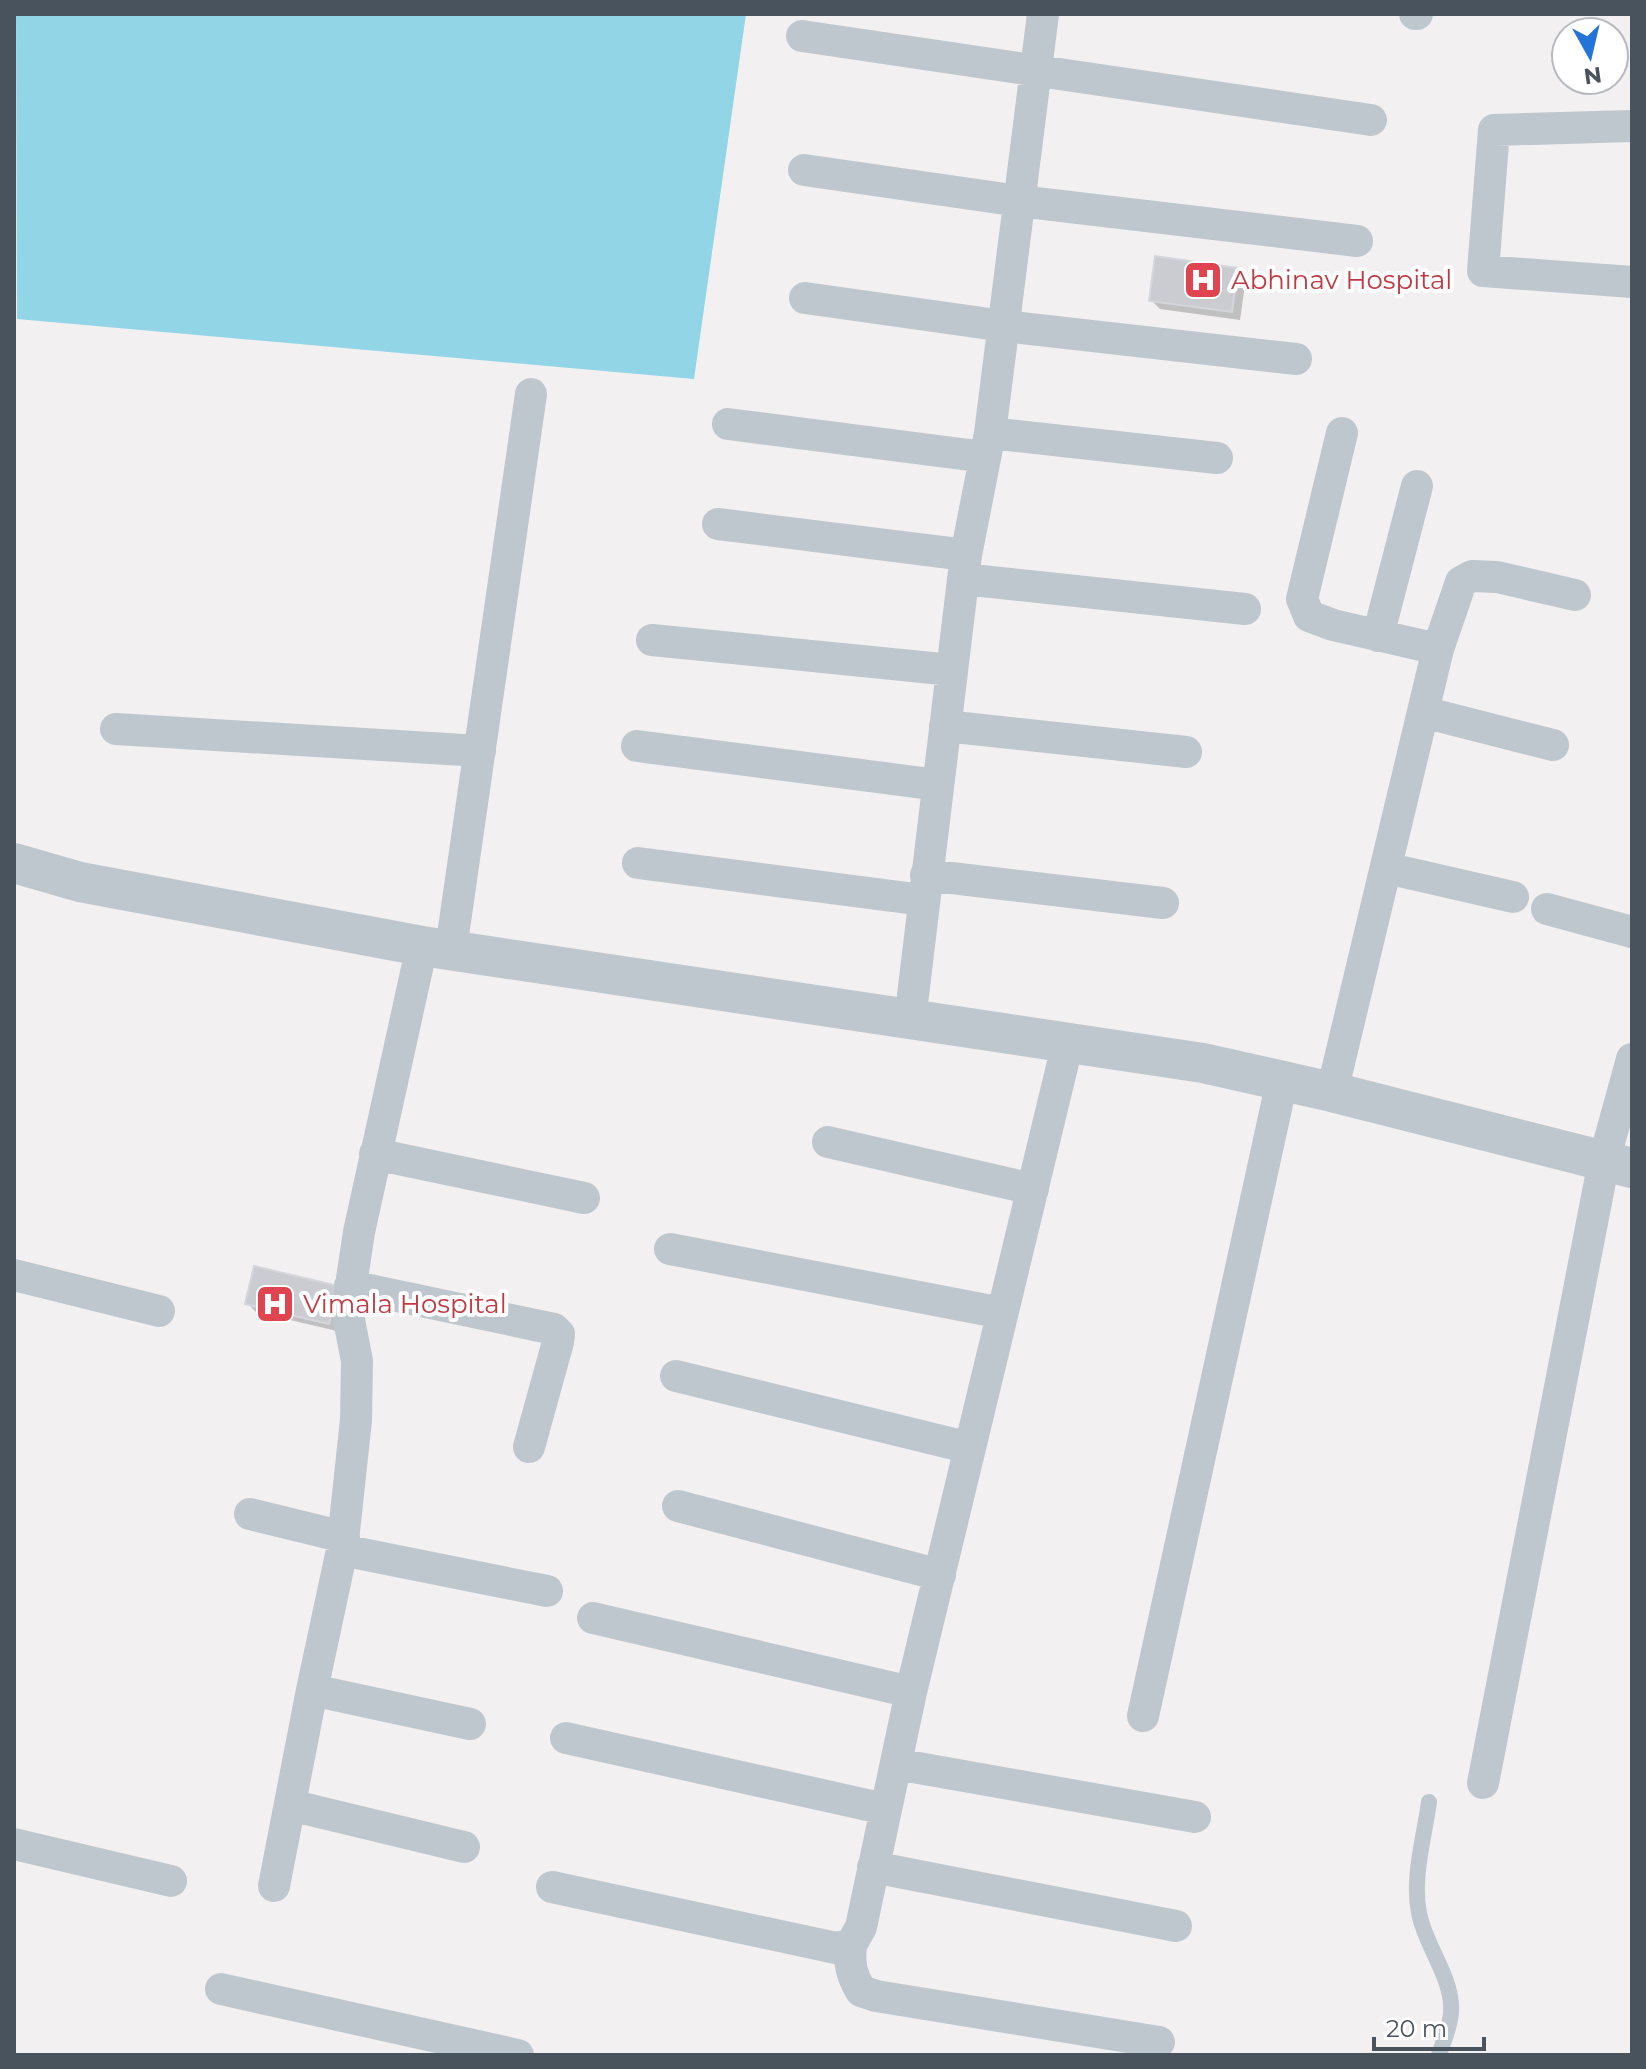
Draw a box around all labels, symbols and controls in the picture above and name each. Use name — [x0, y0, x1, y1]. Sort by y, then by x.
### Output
north arrow — [1550, 16, 1630, 96]
text: N — [1582, 61, 1603, 90]
hospital icon: Abhinav Hospital — [1182, 259, 1224, 301]
place label: Abhinav Hospital — [1231, 264, 1452, 296]
hospital icon: Vimala Hospital — [254, 1283, 296, 1325]
place label: Vimala Hospital — [303, 1288, 507, 1320]
scale bar — [1374, 2001, 1484, 2051]
text: 20 m — [1386, 2014, 1447, 2043]

